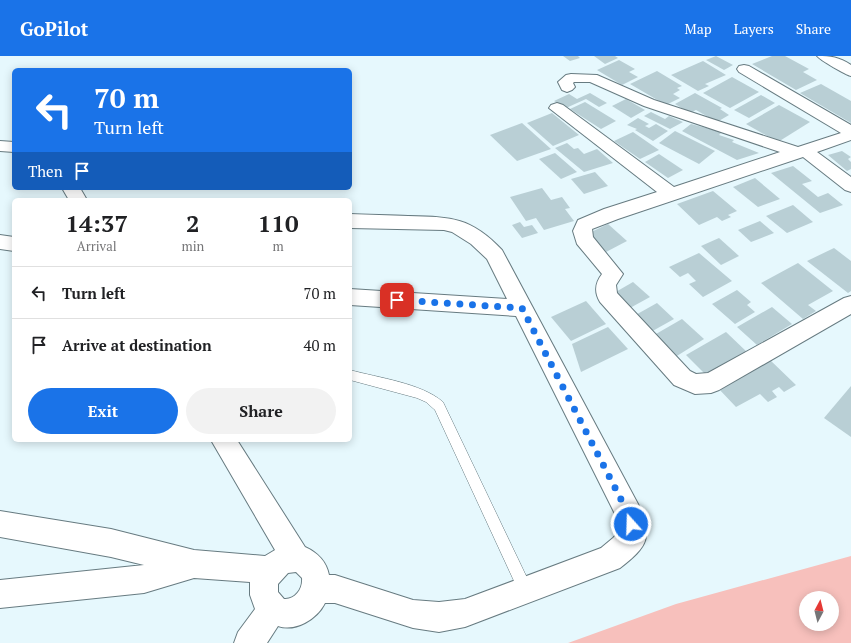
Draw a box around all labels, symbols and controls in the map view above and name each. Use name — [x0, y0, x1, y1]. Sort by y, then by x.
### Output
text: GoPilot — [20, 16, 88, 41]
text: Map — [685, 19, 712, 38]
text: Layers — [734, 19, 774, 38]
text: Share — [796, 19, 831, 38]
text: 70 m — [94, 79, 159, 116]
icon: left — [28, 84, 80, 136]
text: Turn left — [94, 115, 164, 139]
icon: arrive — [71, 160, 93, 182]
text: Then — [28, 161, 63, 181]
text: 14:37 — [65, 207, 128, 239]
text: 2 — [186, 207, 200, 239]
text: 110 — [258, 207, 298, 239]
text: Arrival — [77, 237, 117, 255]
text: min — [181, 237, 204, 255]
text: m — [273, 237, 284, 255]
icon: left — [28, 282, 50, 304]
text: Turn left — [62, 283, 126, 303]
text: 70 m — [303, 283, 336, 303]
pin — [380, 283, 414, 317]
icon: arrive — [386, 289, 408, 311]
icon: arrive — [28, 334, 50, 356]
text: Arrive at destination — [62, 335, 212, 355]
text: 40 m — [303, 335, 336, 355]
button: Exit — [28, 388, 178, 434]
button: Share — [186, 388, 336, 434]
position arrow — [610, 503, 652, 545]
north arrow — [799, 591, 839, 631]
map controls — [799, 591, 839, 631]

